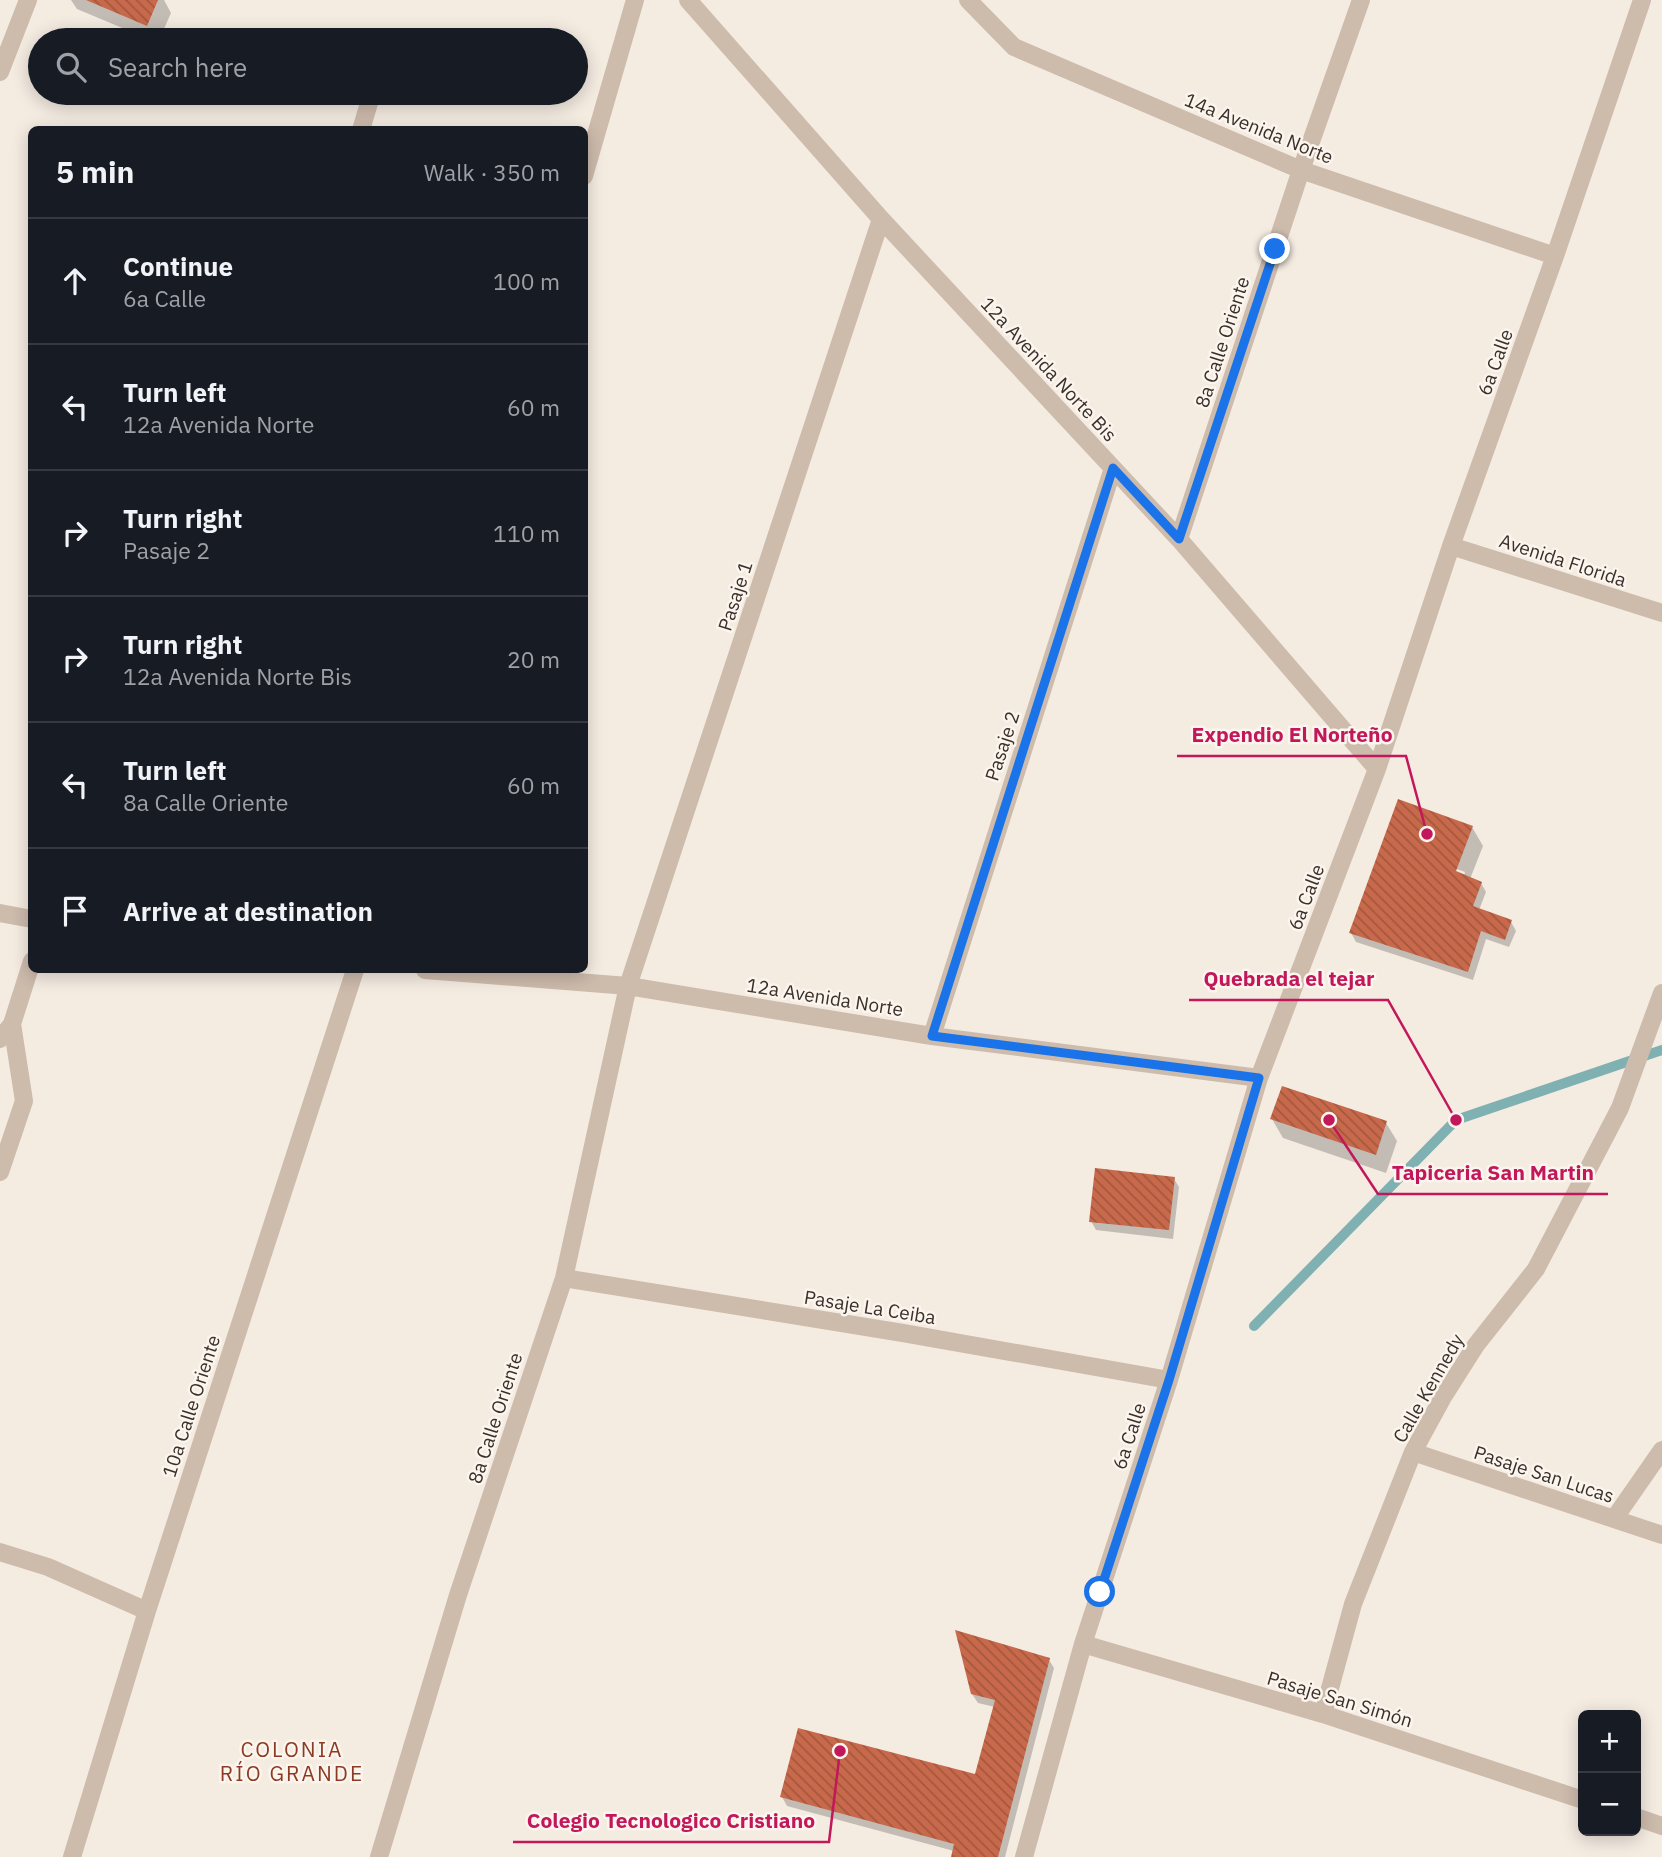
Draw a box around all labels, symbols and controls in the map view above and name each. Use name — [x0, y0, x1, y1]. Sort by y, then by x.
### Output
search box — [28, 28, 588, 105]
icon: search — [52, 48, 90, 86]
text: Search here — [108, 50, 247, 84]
street label: 14a Avenida Norte — [1181, 87, 1337, 169]
text: 5 min — [56, 152, 134, 191]
text: Walk · 350 m — [424, 157, 560, 187]
route end — [1259, 233, 1290, 264]
text: Continue — [123, 249, 233, 283]
icon: ahead — [56, 262, 94, 300]
text: 100 m — [493, 266, 560, 296]
street label: 8a Calle Oriente — [1189, 273, 1255, 411]
text: 6a Calle — [123, 283, 206, 313]
street label: 12a Avenida Norte Bis — [976, 292, 1122, 446]
street label: 6a Calle — [1472, 326, 1518, 398]
text: Turn left — [123, 375, 226, 409]
icon: left — [56, 388, 94, 426]
text: 60 m — [507, 392, 560, 422]
text: 12a Avenida Norte — [123, 409, 315, 439]
text: Turn right — [123, 501, 242, 535]
icon: right — [56, 514, 94, 552]
text: 110 m — [493, 518, 560, 548]
street label: Avenida Florida — [1497, 528, 1629, 592]
text: Pasaje 2 — [123, 535, 210, 565]
street label: Pasaje 1 — [712, 558, 758, 634]
text: Turn right — [123, 627, 242, 661]
icon: right — [56, 640, 94, 678]
text: 20 m — [507, 644, 560, 674]
text: 12a Avenida Norte Bis — [123, 661, 352, 691]
street label: Pasaje 2 — [979, 708, 1025, 784]
callout: Expendio El Norteño — [1177, 714, 1406, 756]
text: Expendio El Norteño — [1192, 720, 1393, 748]
text: Turn left — [123, 753, 226, 787]
icon: left — [56, 766, 94, 804]
text: 60 m — [507, 770, 560, 800]
text: 8a Calle Oriente — [123, 787, 288, 817]
street label: 6a Calle — [1282, 861, 1330, 933]
icon: arrive — [56, 892, 94, 930]
text: Arrive at destination — [123, 894, 373, 928]
callout: Quebrada el tejar — [1189, 958, 1388, 1000]
text: Quebrada el tejar — [1203, 964, 1375, 992]
street label: 12a Avenida Norte — [745, 973, 905, 1021]
callout: Tapiceria San Martin — [1378, 1152, 1608, 1194]
text: Tapiceria San Martin — [1392, 1158, 1594, 1186]
street label: Pasaje La Ceiba — [803, 1285, 937, 1329]
street label: Calle Kennedy — [1387, 1329, 1469, 1447]
street label: 10a Calle Oriente — [157, 1332, 225, 1480]
street label: 8a Calle Oriente — [462, 1349, 528, 1487]
street label: 6a Calle — [1107, 1400, 1151, 1472]
street label: Pasaje San Lucas — [1471, 1440, 1617, 1508]
route start — [1084, 1576, 1115, 1607]
street label: Pasaje San Simón — [1264, 1665, 1416, 1733]
map controls — [1578, 1710, 1641, 1836]
button: + — [1578, 1710, 1641, 1773]
district label: COLONIA RÍO GRANDE — [220, 1735, 364, 1787]
button: − — [1578, 1773, 1641, 1836]
callout: Colegio Tecnologico Cristiano — [513, 1800, 829, 1842]
text: Colegio Tecnologico Cristiano — [527, 1806, 815, 1834]

